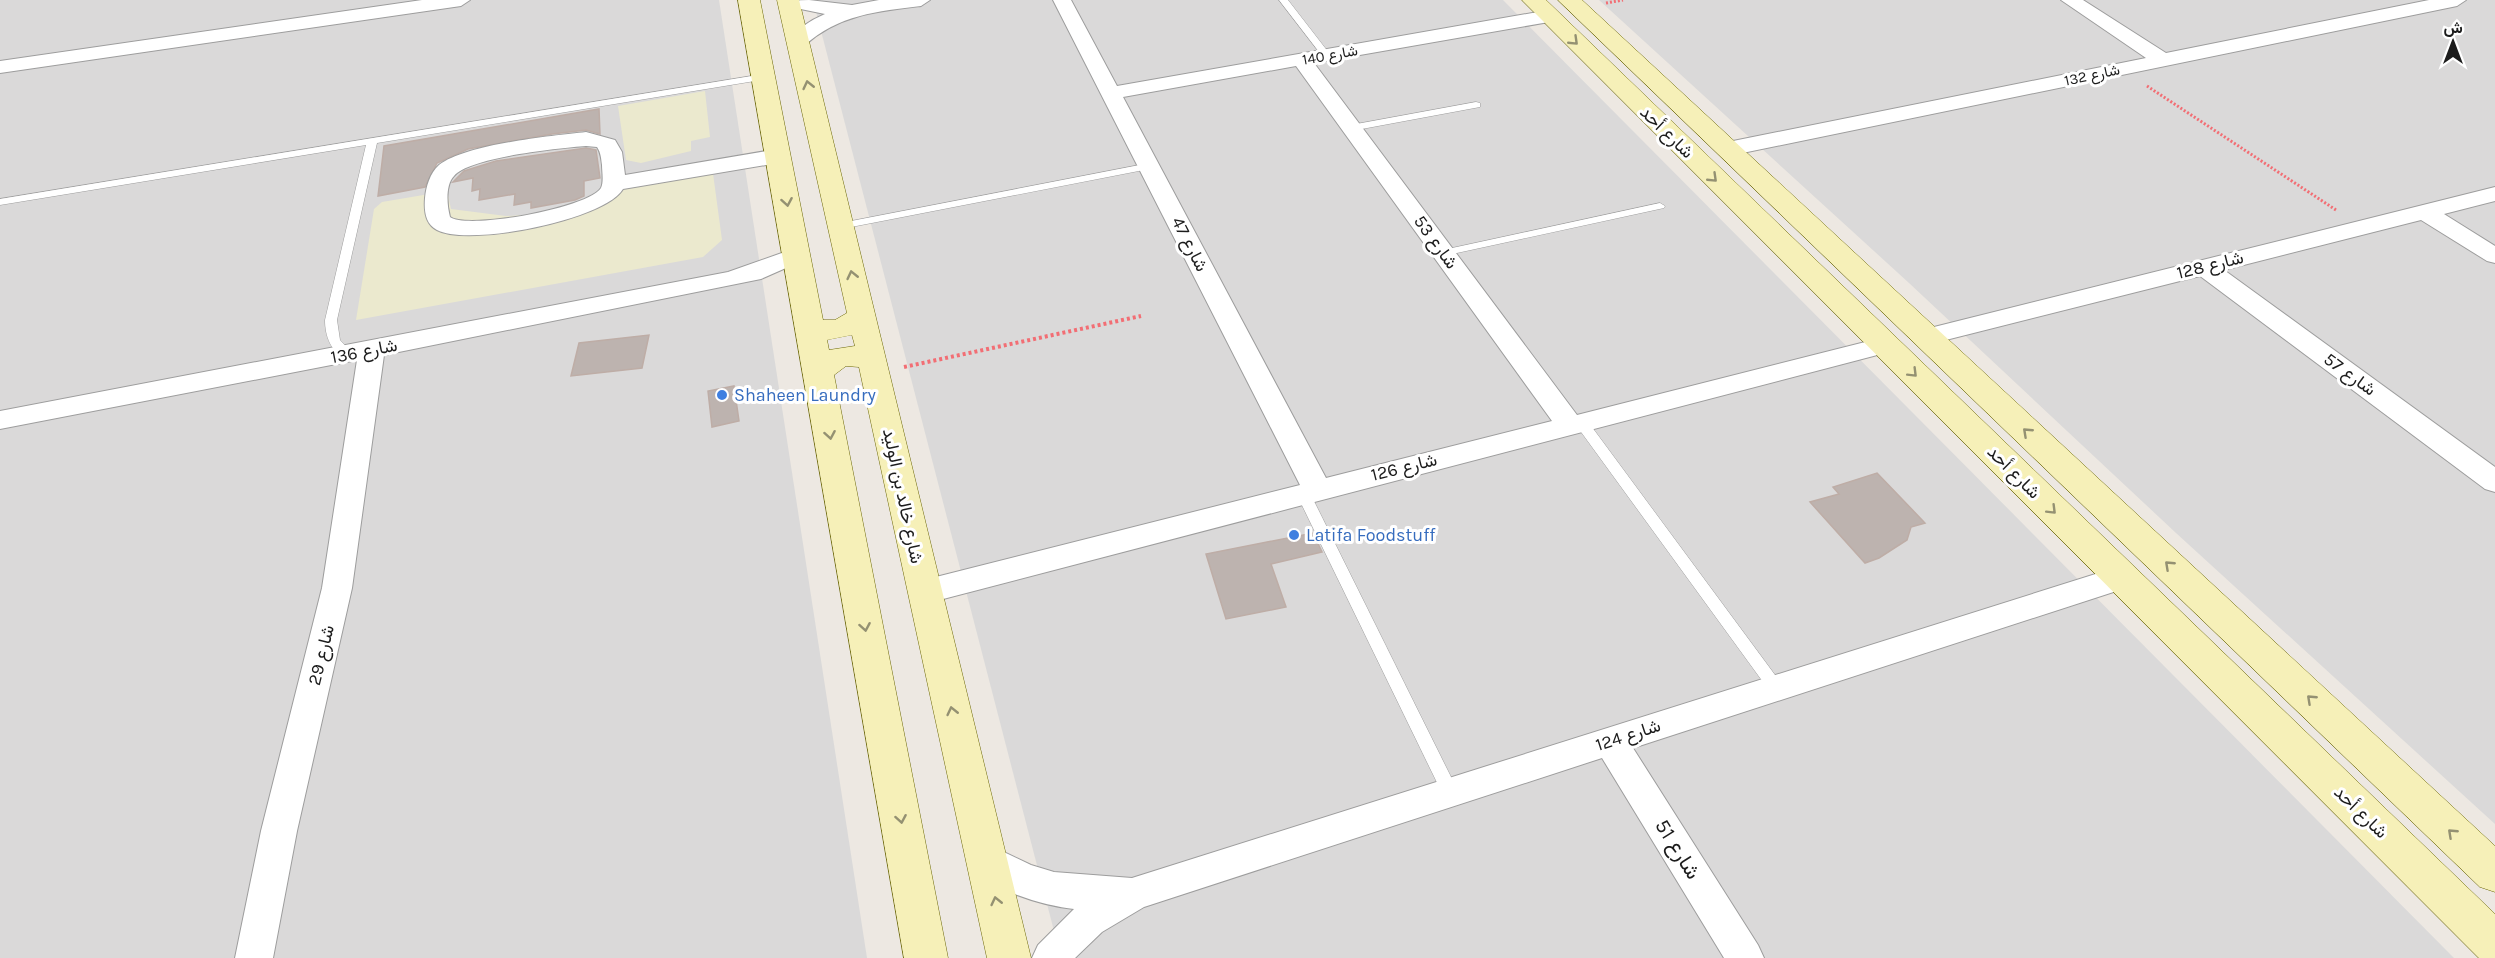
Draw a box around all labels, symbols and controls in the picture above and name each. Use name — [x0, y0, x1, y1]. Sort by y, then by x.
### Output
north arrow — [2423, 12, 2483, 72]
text: ش — [2443, 18, 2463, 37]
one-way arrow — [1568, 34, 1578, 45]
street label: شارع 140 — [1301, 41, 1360, 71]
street label: شارع 132 — [2063, 60, 2122, 92]
one-way arrow — [803, 81, 816, 91]
street label: شارع أحد — [1635, 101, 1698, 164]
one-way arrow — [1706, 170, 1717, 181]
one-way arrow — [780, 197, 793, 207]
street label: شارع 53 — [1408, 211, 1463, 274]
street label: شارع 47 — [1166, 213, 1213, 276]
street label: شارع 128 — [2174, 246, 2246, 285]
one-way arrow — [847, 271, 860, 281]
street label: شارع 136 — [329, 334, 399, 369]
street label: شارع 57 — [2319, 348, 2380, 401]
one-way arrow — [1905, 365, 1916, 376]
place label: Shaheen Laundry — [734, 384, 876, 406]
marker: Shaheen Laundry — [715, 388, 729, 402]
street label: شارع خالد بن الوليد — [877, 426, 928, 566]
one-way arrow — [2023, 428, 2033, 439]
one-way arrow — [823, 430, 836, 440]
street label: شارع أحد — [1982, 441, 2045, 504]
street label: شارع 126 — [1369, 448, 1439, 487]
one-way arrow — [2044, 502, 2055, 513]
place label: Latifa Foodstuff — [1306, 524, 1436, 546]
marker: Latifa Foodstuff — [1287, 528, 1301, 542]
one-way arrow — [2165, 562, 2176, 573]
one-way arrow — [859, 622, 871, 631]
street label: شارع 29 — [303, 623, 340, 688]
one-way arrow — [2307, 695, 2317, 706]
one-way arrow — [946, 706, 959, 716]
street label: شارع 124 — [1593, 714, 1664, 757]
street label: شارع أحد — [2329, 781, 2392, 844]
one-way arrow — [894, 814, 906, 823]
street label: شارع 51 — [1649, 815, 1706, 884]
one-way arrow — [2449, 829, 2459, 840]
one-way arrow — [990, 896, 1003, 906]

